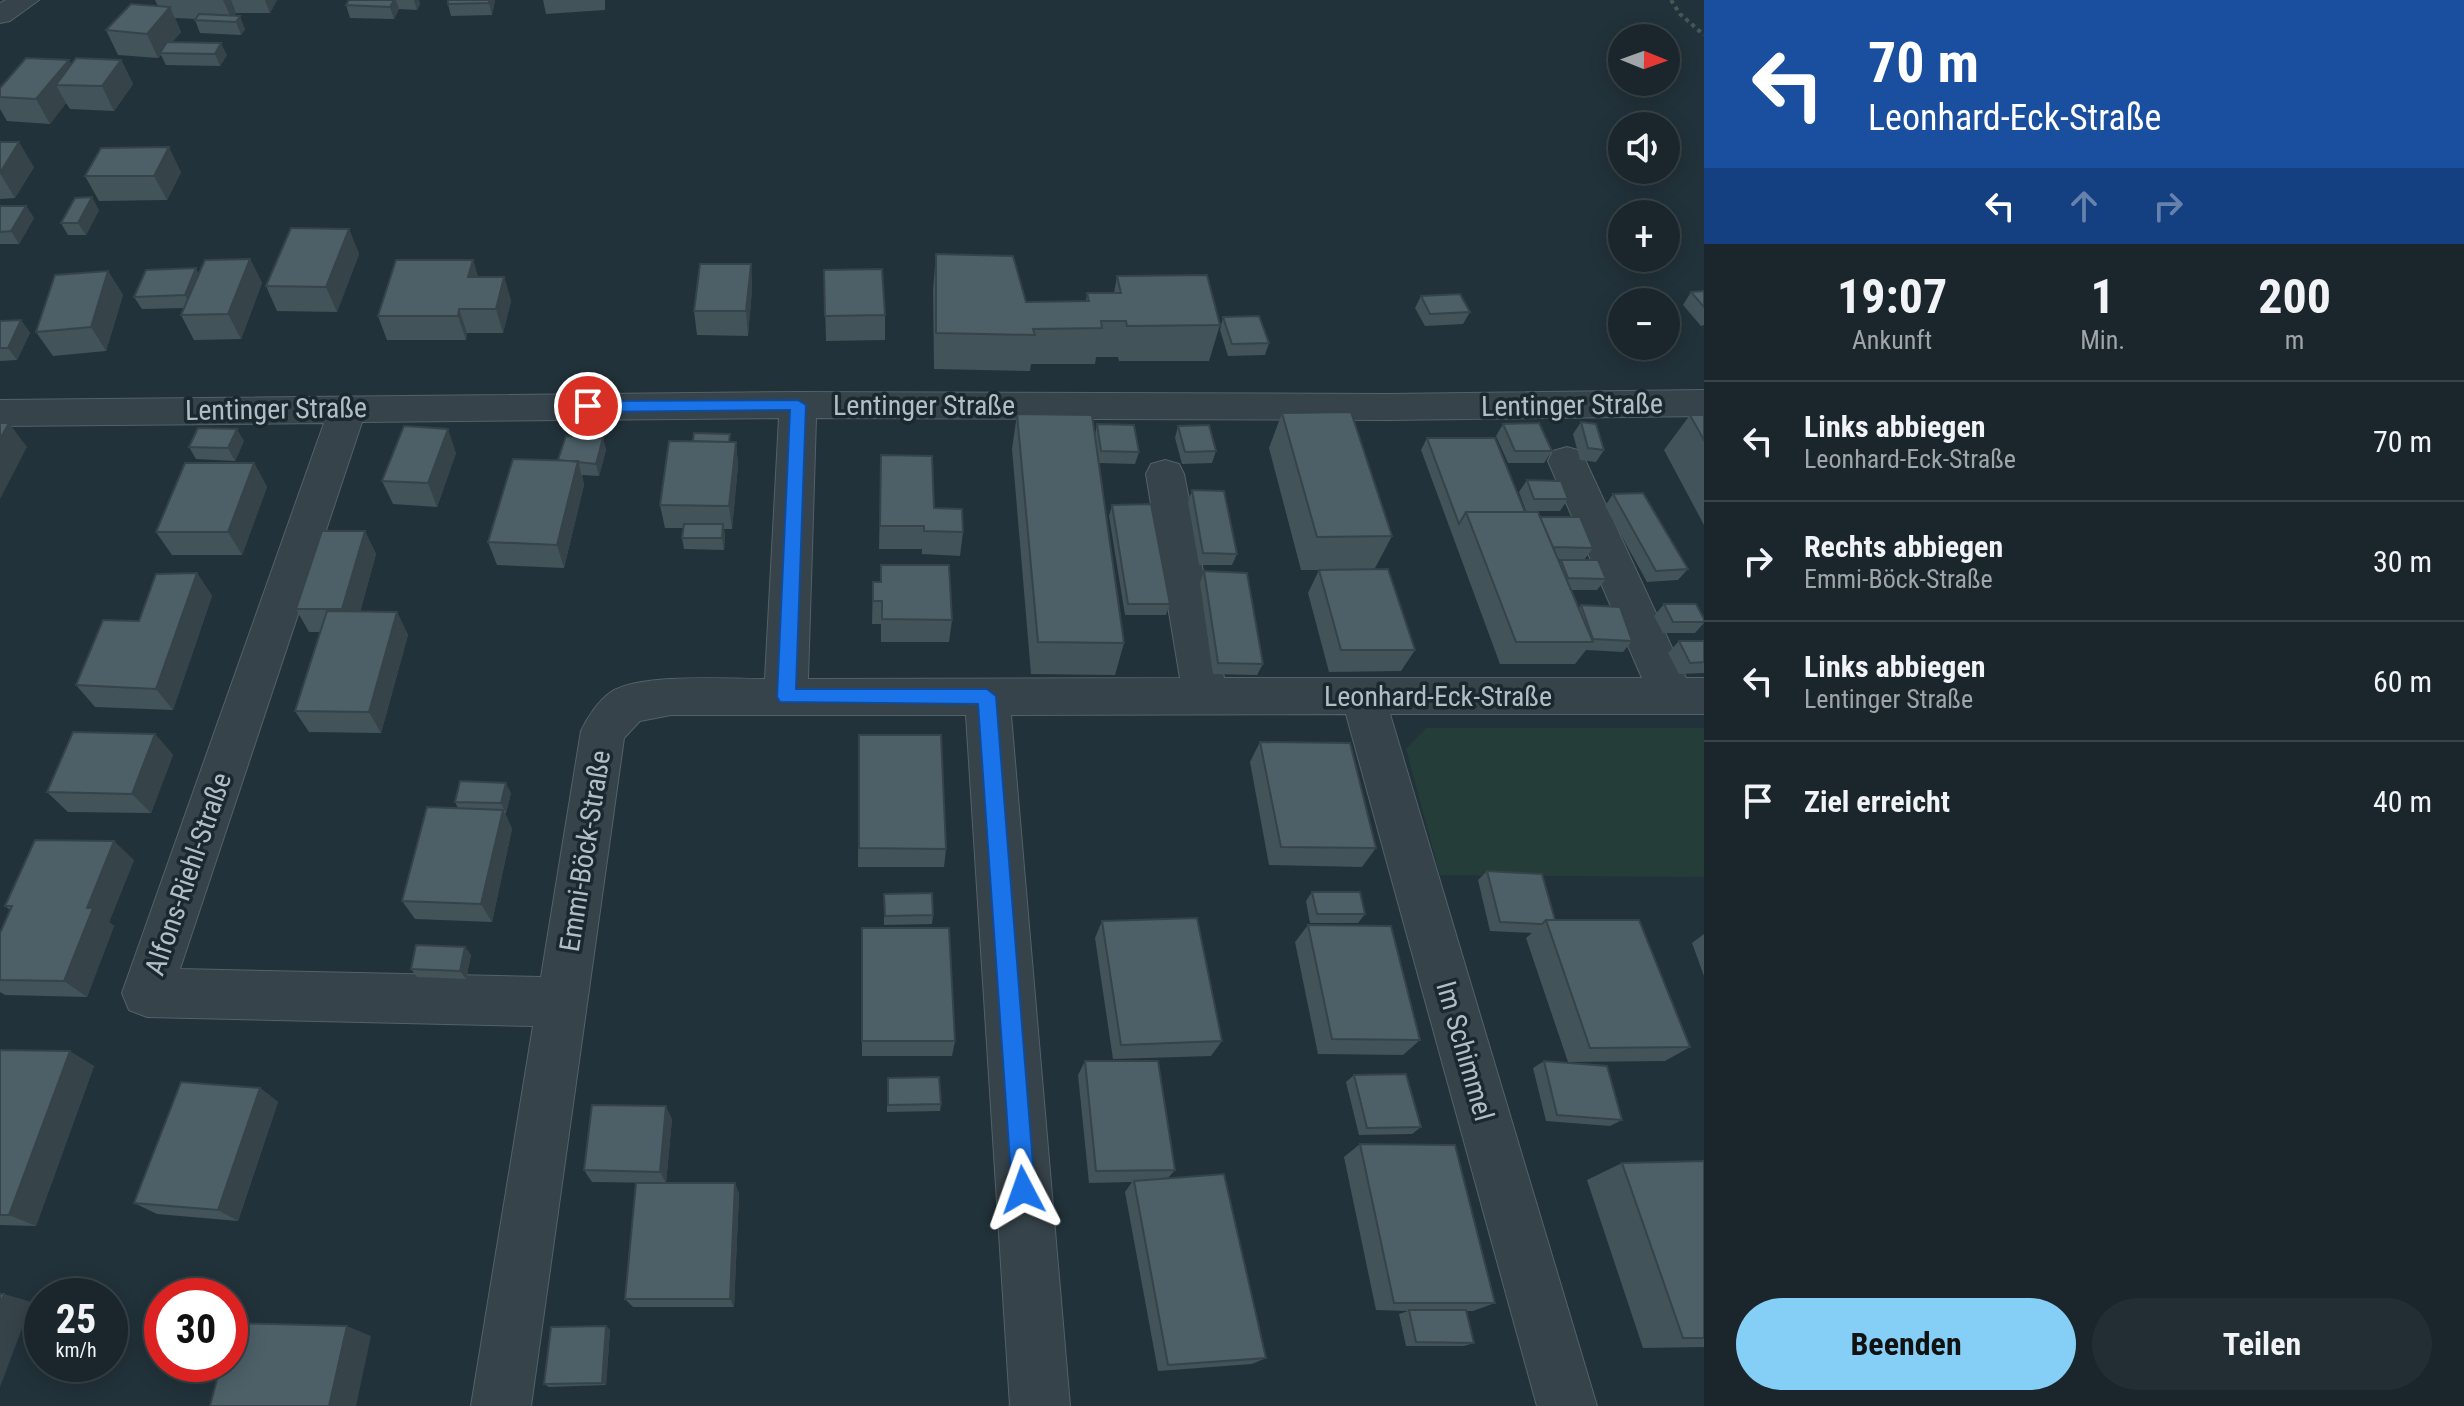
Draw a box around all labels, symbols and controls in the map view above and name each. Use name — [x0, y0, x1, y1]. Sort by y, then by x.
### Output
north arrow — [1608, 24, 1680, 96]
map controls — [1608, 24, 1680, 360]
text: 70 m — [1868, 30, 1979, 96]
icon: left — [1736, 32, 1840, 136]
text: Leonhard-Eck-Straße — [1868, 97, 2161, 139]
button: sound — [1608, 112, 1680, 184]
icon: left — [1978, 184, 2022, 228]
icon: ahead — [2062, 184, 2106, 228]
icon: right — [2146, 184, 2190, 228]
button: + — [1608, 200, 1680, 272]
text: 19:07 — [1837, 268, 1947, 325]
text: 1 — [2091, 268, 2115, 325]
text: 200 — [2258, 268, 2331, 325]
button: − — [1608, 288, 1680, 360]
text: Ankunft — [1852, 325, 1932, 355]
text: Min. — [2080, 325, 2125, 355]
text: m — [2285, 325, 2304, 355]
pin — [554, 372, 622, 440]
icon: arrive — [566, 384, 610, 428]
street label: Lentinger Straße — [1481, 387, 1663, 423]
street label: Lentinger Straße — [833, 389, 1015, 422]
street label: Lentinger Straße — [185, 391, 367, 427]
text: Links abbiegen — [1804, 409, 1986, 444]
icon: left — [1736, 419, 1780, 463]
text: 70 m — [2373, 424, 2432, 459]
text: Leonhard-Eck-Straße — [1804, 444, 2016, 474]
text: Rechts abbiegen — [1804, 529, 2003, 564]
icon: right — [1736, 539, 1780, 583]
text: 30 m — [2373, 544, 2432, 579]
text: Emmi-Böck-Straße — [1804, 564, 1993, 594]
text: Links abbiegen — [1804, 649, 1986, 684]
icon: left — [1736, 659, 1780, 703]
text: 60 m — [2373, 664, 2432, 699]
street label: Leonhard-Eck-Straße — [1324, 680, 1552, 713]
text: Lentinger Straße — [1804, 684, 1973, 714]
street label: Emmi-Böck-Straße — [553, 748, 617, 954]
street label: Alfons-Riehl-Straße — [138, 768, 238, 980]
icon: arrive — [1736, 779, 1780, 823]
text: Ziel erreicht — [1804, 784, 1950, 819]
text: 40 m — [2373, 784, 2432, 819]
street label: Im Schimmel — [1429, 977, 1501, 1125]
position arrow — [981, 1148, 1065, 1232]
speed limit sign: 30 — [144, 1278, 248, 1382]
text: 25 — [56, 1296, 96, 1343]
button: Beenden — [1736, 1298, 2076, 1390]
button: Teilen — [2092, 1298, 2432, 1390]
text: km/h — [55, 1338, 97, 1362]

